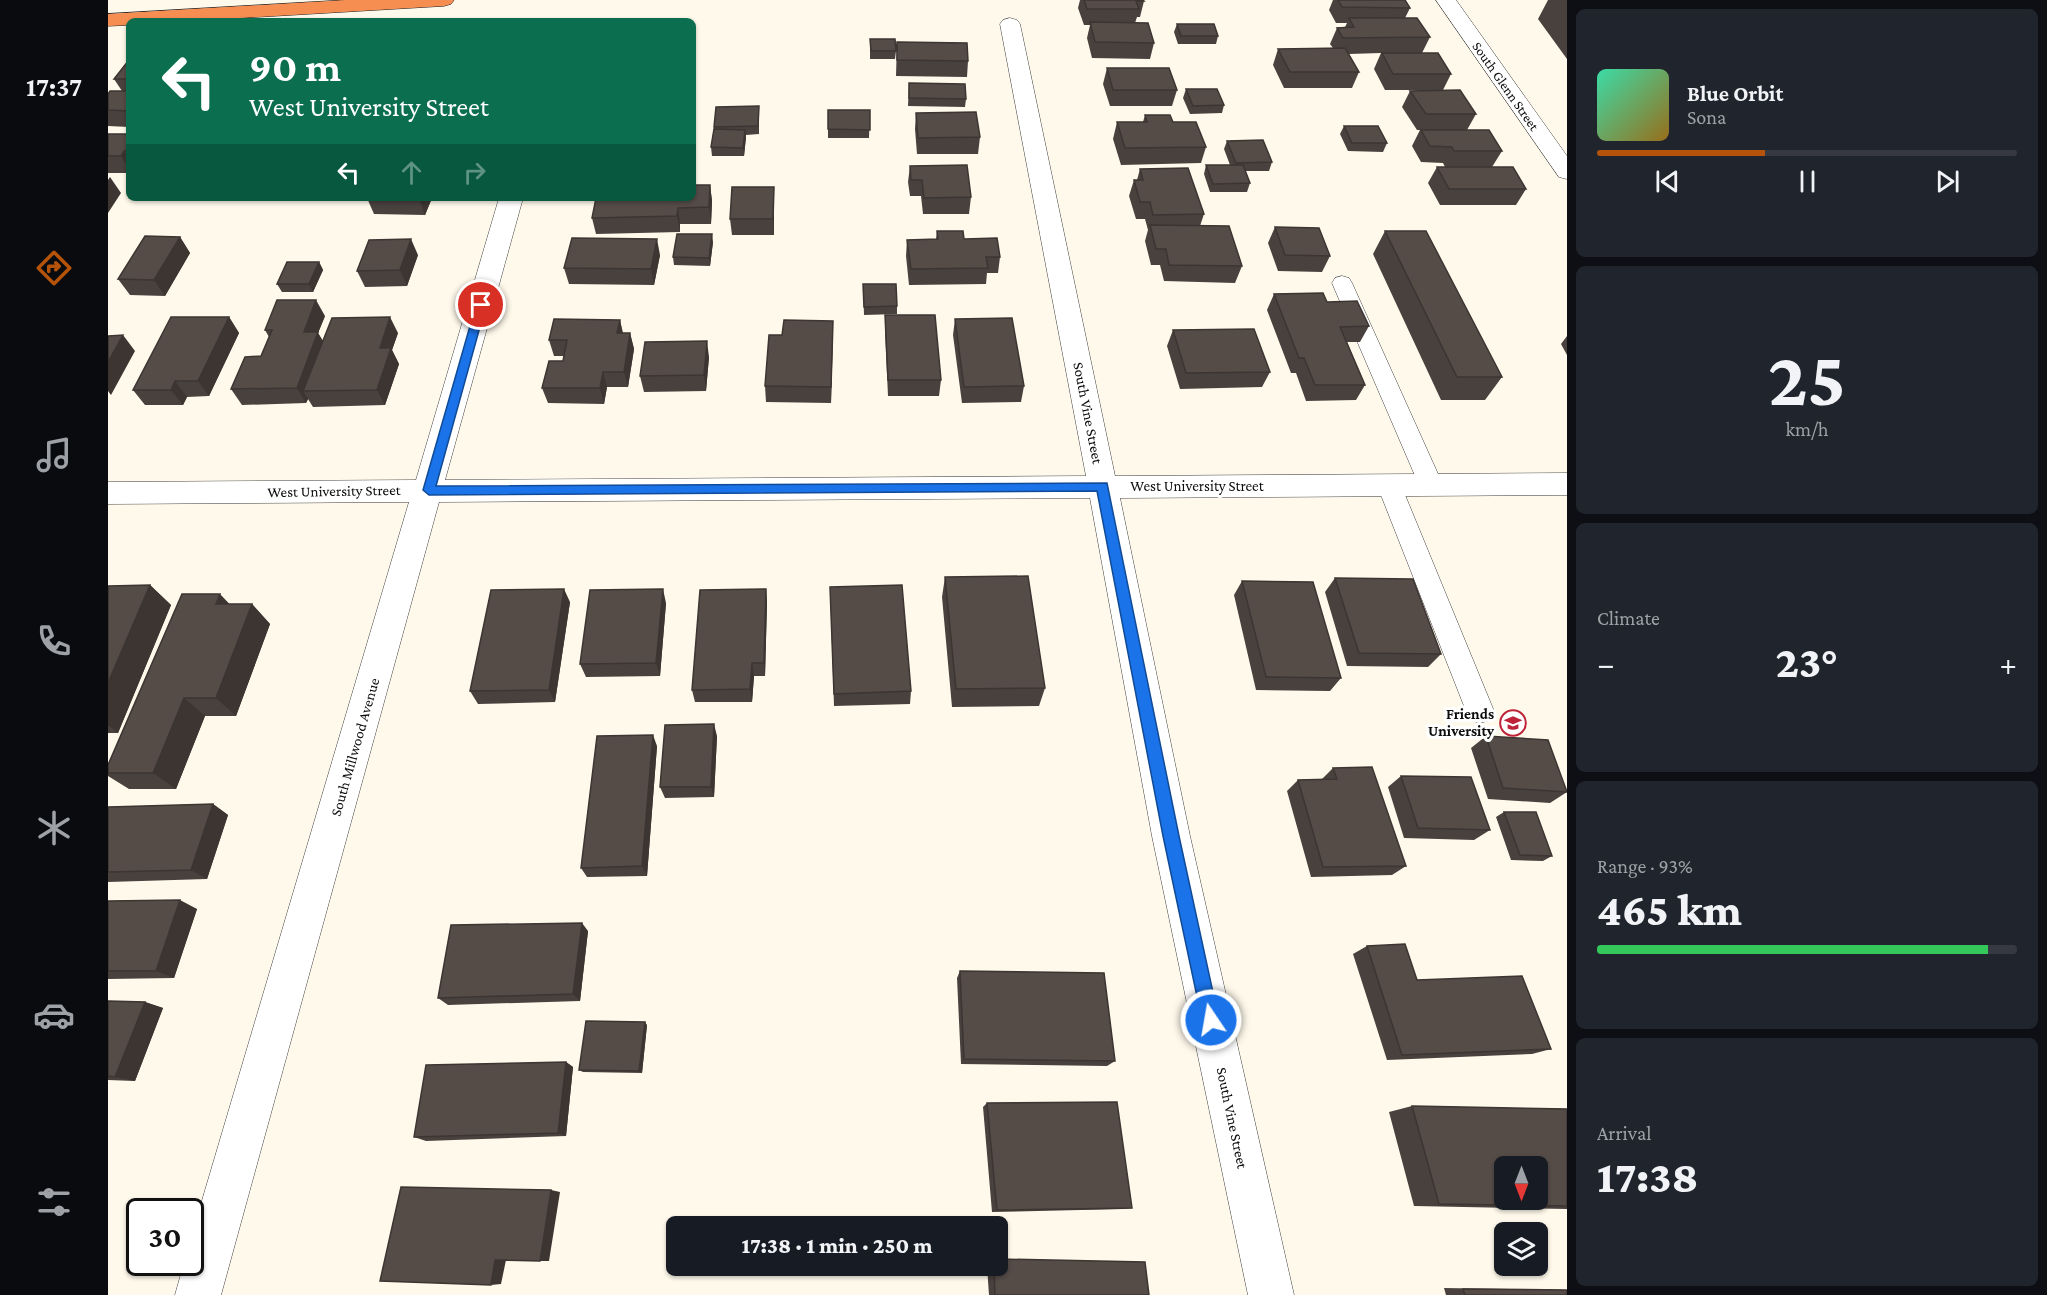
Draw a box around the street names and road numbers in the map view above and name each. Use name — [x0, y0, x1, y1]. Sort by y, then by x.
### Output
street label: South Glenn Street — [1469, 38, 1543, 134]
street label: South Vine Street — [1070, 361, 1106, 466]
street label: West University Street — [1130, 478, 1265, 495]
street label: West University Street — [267, 482, 402, 501]
street label: South Millwood Avenue — [328, 676, 383, 818]
street label: South Vine Street — [1213, 1066, 1251, 1171]

